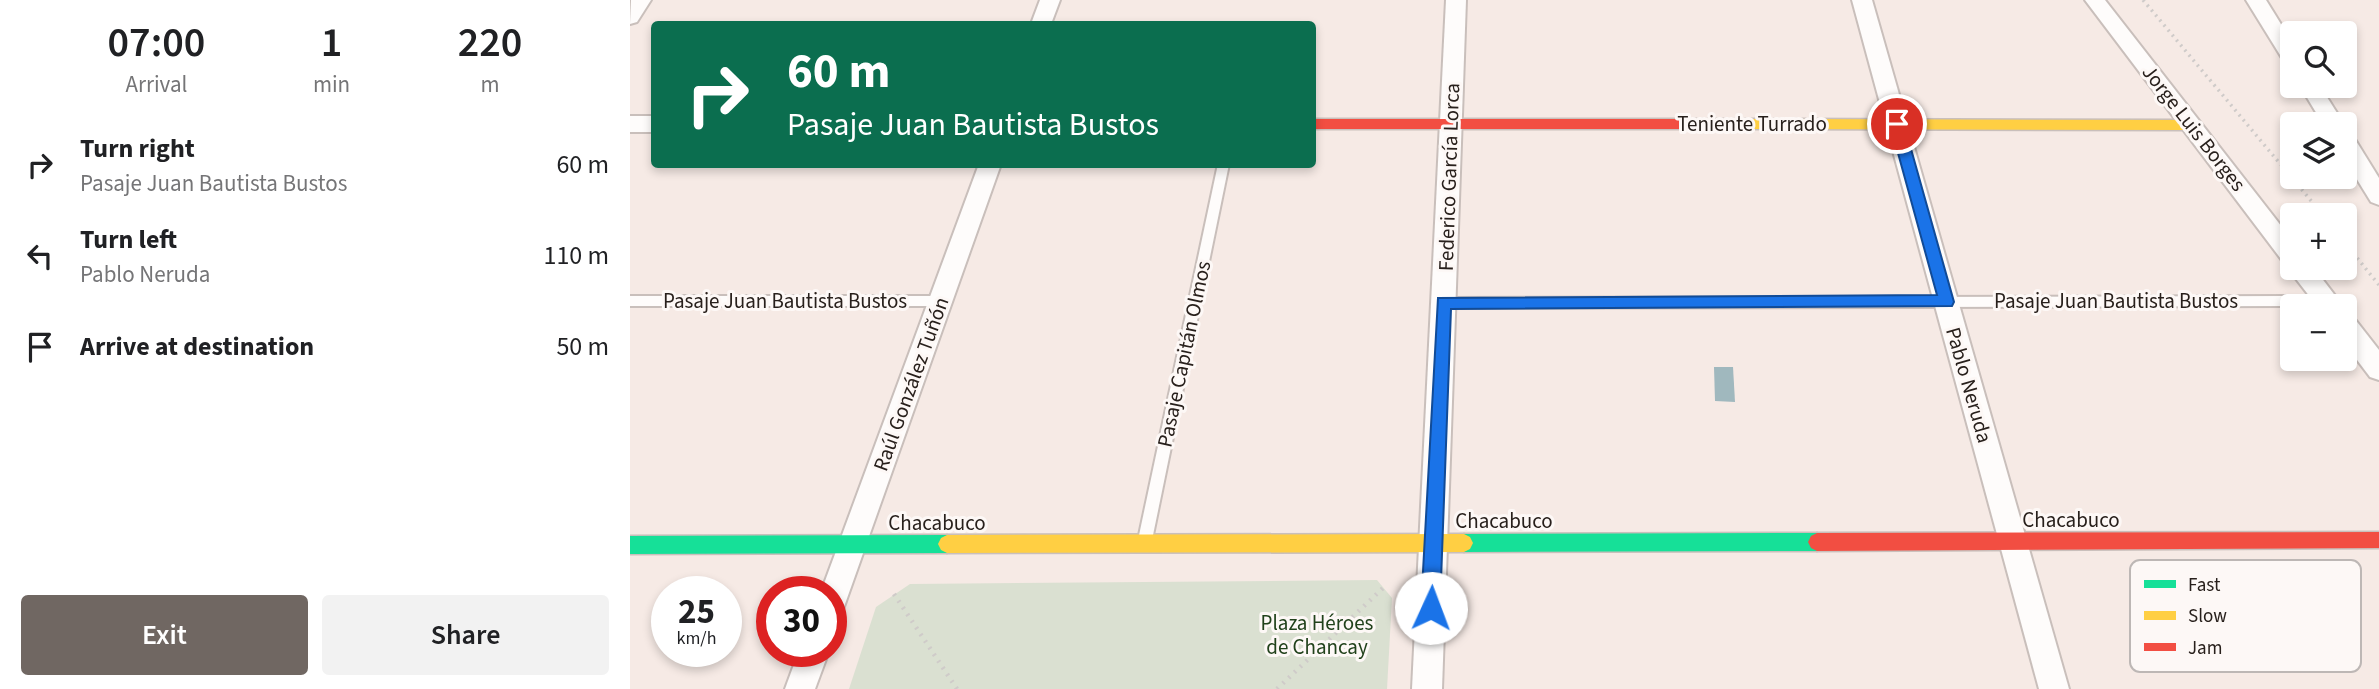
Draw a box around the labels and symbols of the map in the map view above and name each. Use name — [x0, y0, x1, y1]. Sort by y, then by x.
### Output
street label: Jorge Luis Borges — [2135, 58, 2253, 198]
street label: Federico García Lorca — [1431, 82, 1467, 272]
pin — [1867, 94, 1927, 154]
street label: Teniente Turrado — [1677, 109, 1827, 139]
street label: Pasaje Capitán Olmos — [1150, 258, 1218, 450]
street label: Pasaje Juan Bautista Bustos — [663, 286, 907, 316]
street label: Pasaje Juan Bautista Bustos — [1994, 286, 2238, 316]
street label: Raúl González Tuñón — [866, 293, 956, 475]
street label: Pablo Neruda — [1938, 324, 2000, 446]
street label: Chacabuco — [2022, 505, 2120, 535]
street label: Chacabuco — [1455, 506, 1553, 536]
street label: Chacabuco — [888, 508, 986, 538]
legend — [2130, 560, 2361, 672]
position arrow — [1394, 571, 1468, 645]
text: Fast — [2188, 572, 2221, 599]
speed limit sign: 30 — [756, 576, 847, 667]
text: Slow — [2188, 603, 2227, 630]
park label: Plaza Héroes de Chancay — [1261, 608, 1374, 662]
text: Jam — [2188, 635, 2222, 662]

